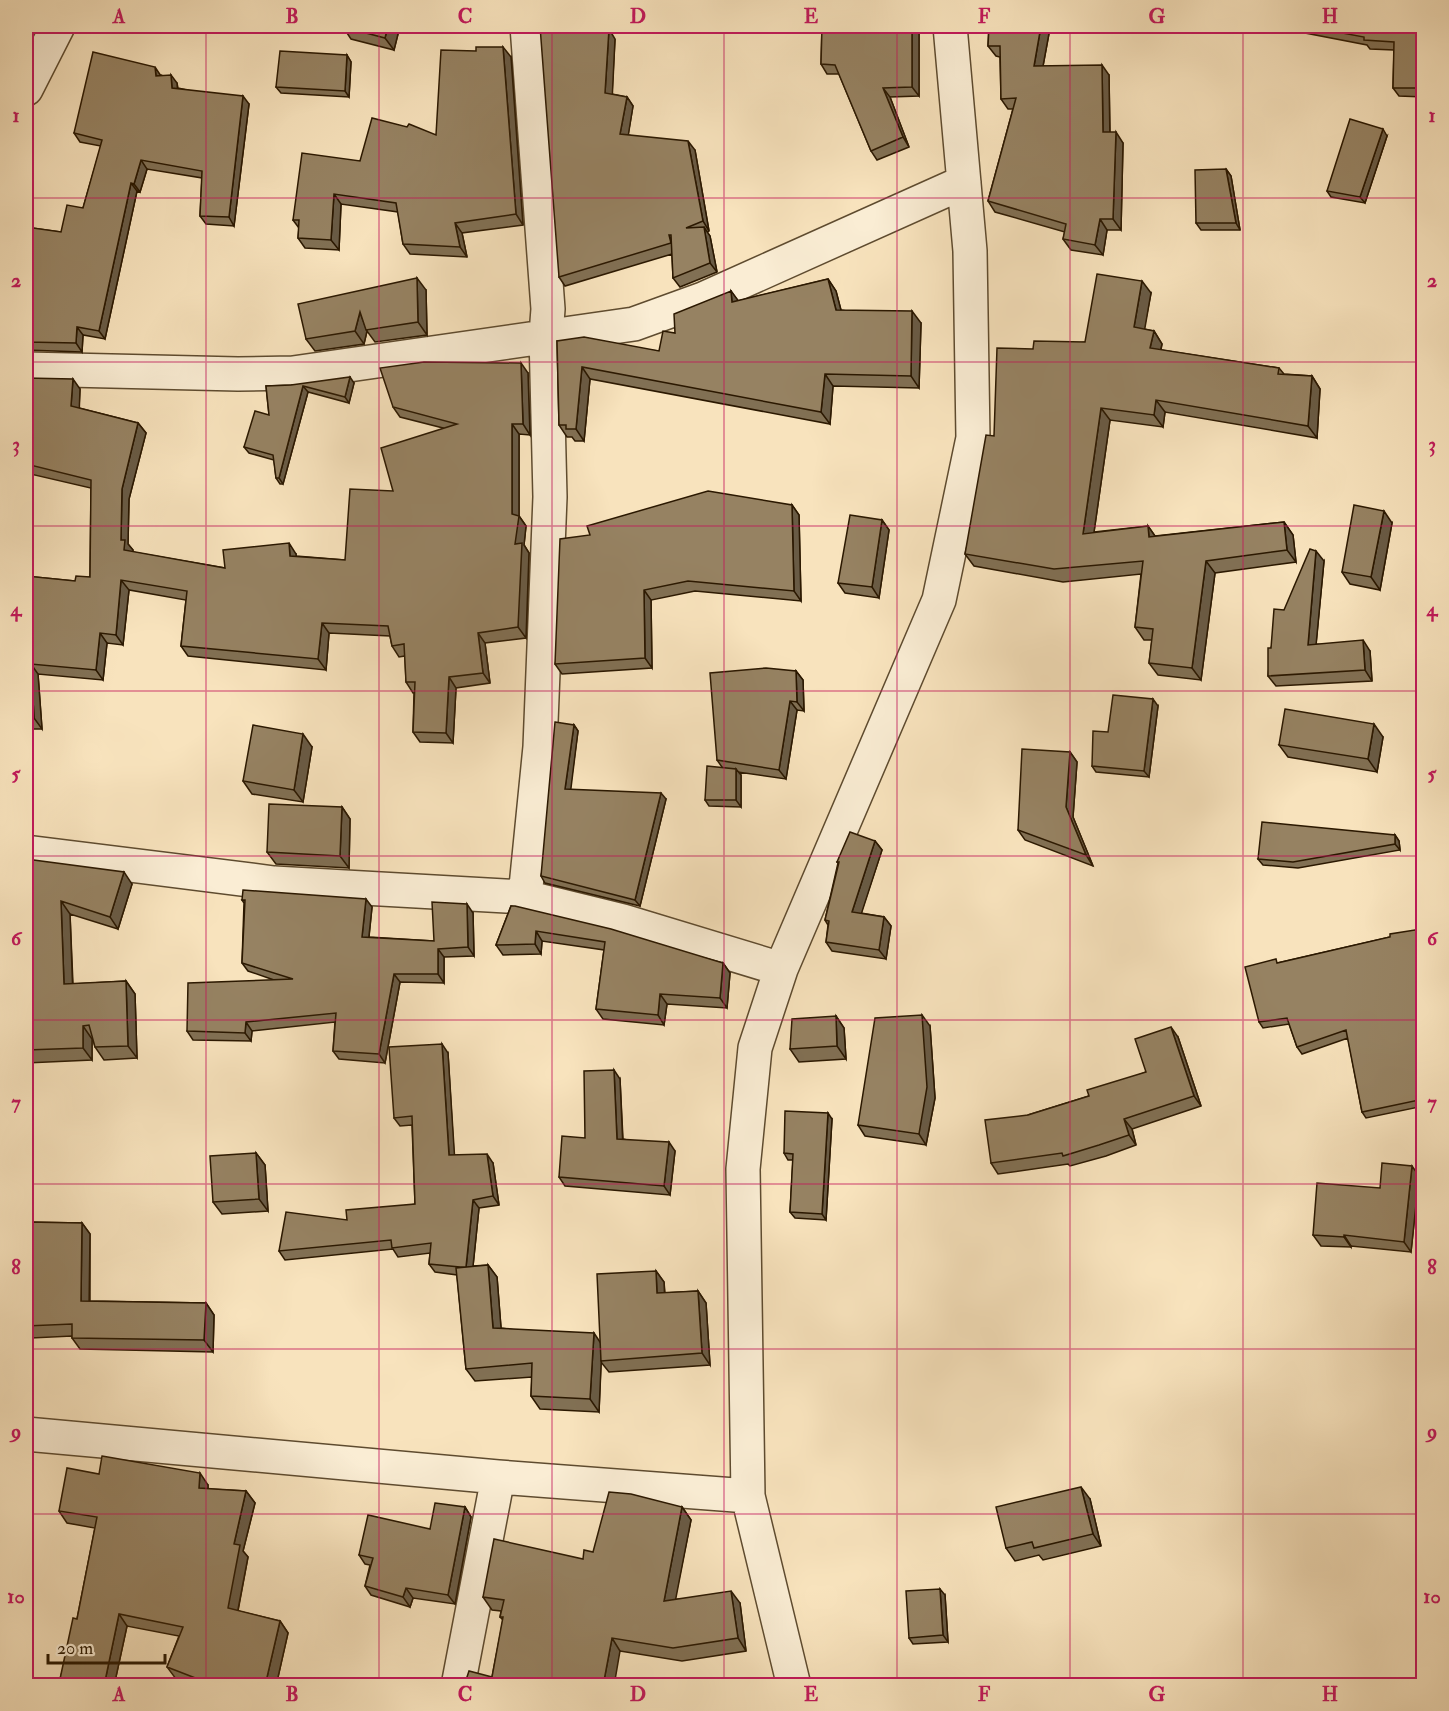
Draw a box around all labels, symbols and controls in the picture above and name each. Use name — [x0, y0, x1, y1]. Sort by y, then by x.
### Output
text: A — [112, 4, 126, 29]
text: B — [285, 4, 299, 29]
text: C — [458, 4, 472, 29]
text: D — [630, 4, 646, 29]
text: E — [804, 4, 819, 29]
text: F — [978, 4, 991, 29]
text: G — [1149, 4, 1166, 29]
text: H — [1322, 4, 1338, 29]
text: 1 — [12, 103, 20, 128]
text: 1 — [1428, 103, 1436, 128]
text: 2 — [11, 268, 21, 293]
text: 2 — [1427, 268, 1437, 293]
text: 3 — [12, 432, 20, 457]
text: 3 — [1428, 432, 1436, 457]
text: 4 — [10, 597, 23, 622]
text: 4 — [1426, 597, 1439, 622]
text: 5 — [12, 761, 22, 786]
text: 5 — [1428, 761, 1438, 786]
text: 6 — [11, 926, 23, 951]
text: 6 — [1427, 926, 1439, 951]
text: 7 — [11, 1090, 21, 1115]
text: 7 — [1427, 1090, 1437, 1115]
text: 8 — [11, 1255, 21, 1280]
text: 8 — [1427, 1255, 1437, 1280]
text: 9 — [9, 1419, 21, 1444]
text: 9 — [1425, 1419, 1437, 1444]
text: 10 — [7, 1584, 25, 1609]
text: 10 — [1423, 1584, 1441, 1609]
scale bar — [48, 1627, 165, 1665]
text: 20 m — [57, 1637, 93, 1660]
text: A — [112, 1682, 126, 1707]
text: B — [285, 1682, 299, 1707]
text: C — [458, 1682, 472, 1707]
text: D — [630, 1682, 646, 1707]
text: E — [804, 1682, 819, 1707]
text: F — [978, 1682, 991, 1707]
text: G — [1149, 1682, 1166, 1707]
text: H — [1322, 1682, 1338, 1707]

